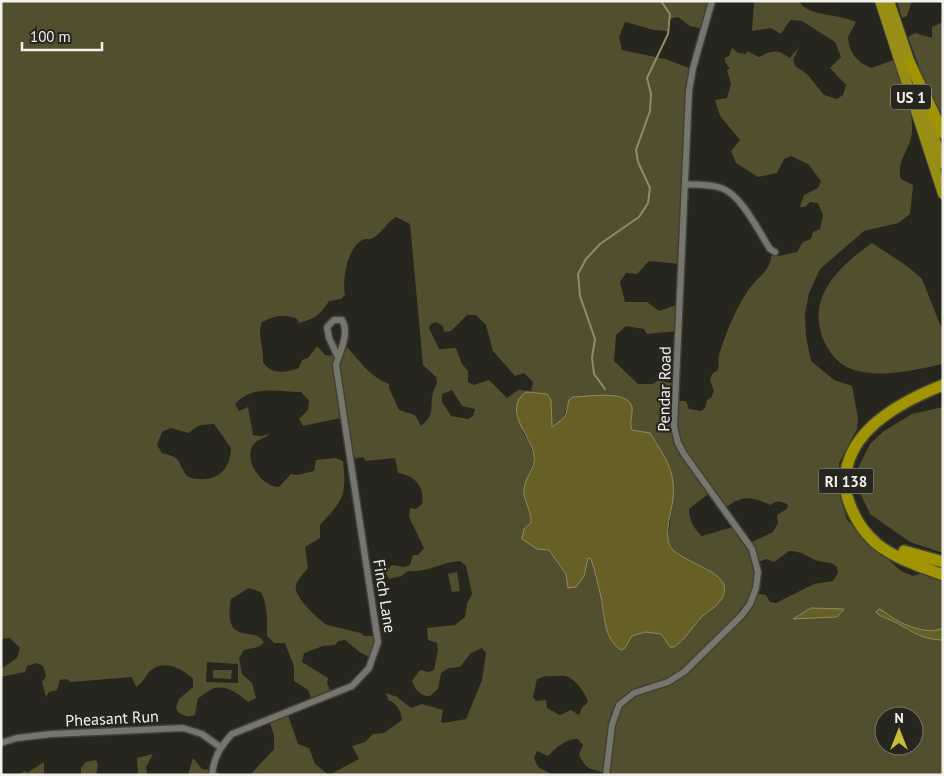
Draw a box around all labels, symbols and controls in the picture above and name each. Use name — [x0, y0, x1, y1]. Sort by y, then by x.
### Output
scale bar — [22, 20, 102, 52]
text: 100 m — [30, 27, 71, 46]
road number: US 1 — [891, 84, 931, 110]
street label: Pendar Road — [653, 346, 675, 432]
road number: RI 138 — [818, 468, 874, 494]
street label: Finch Lane — [369, 558, 401, 634]
street label: Pheasant Run — [65, 706, 159, 730]
north arrow — [874, 706, 924, 756]
text: N — [894, 709, 904, 727]

